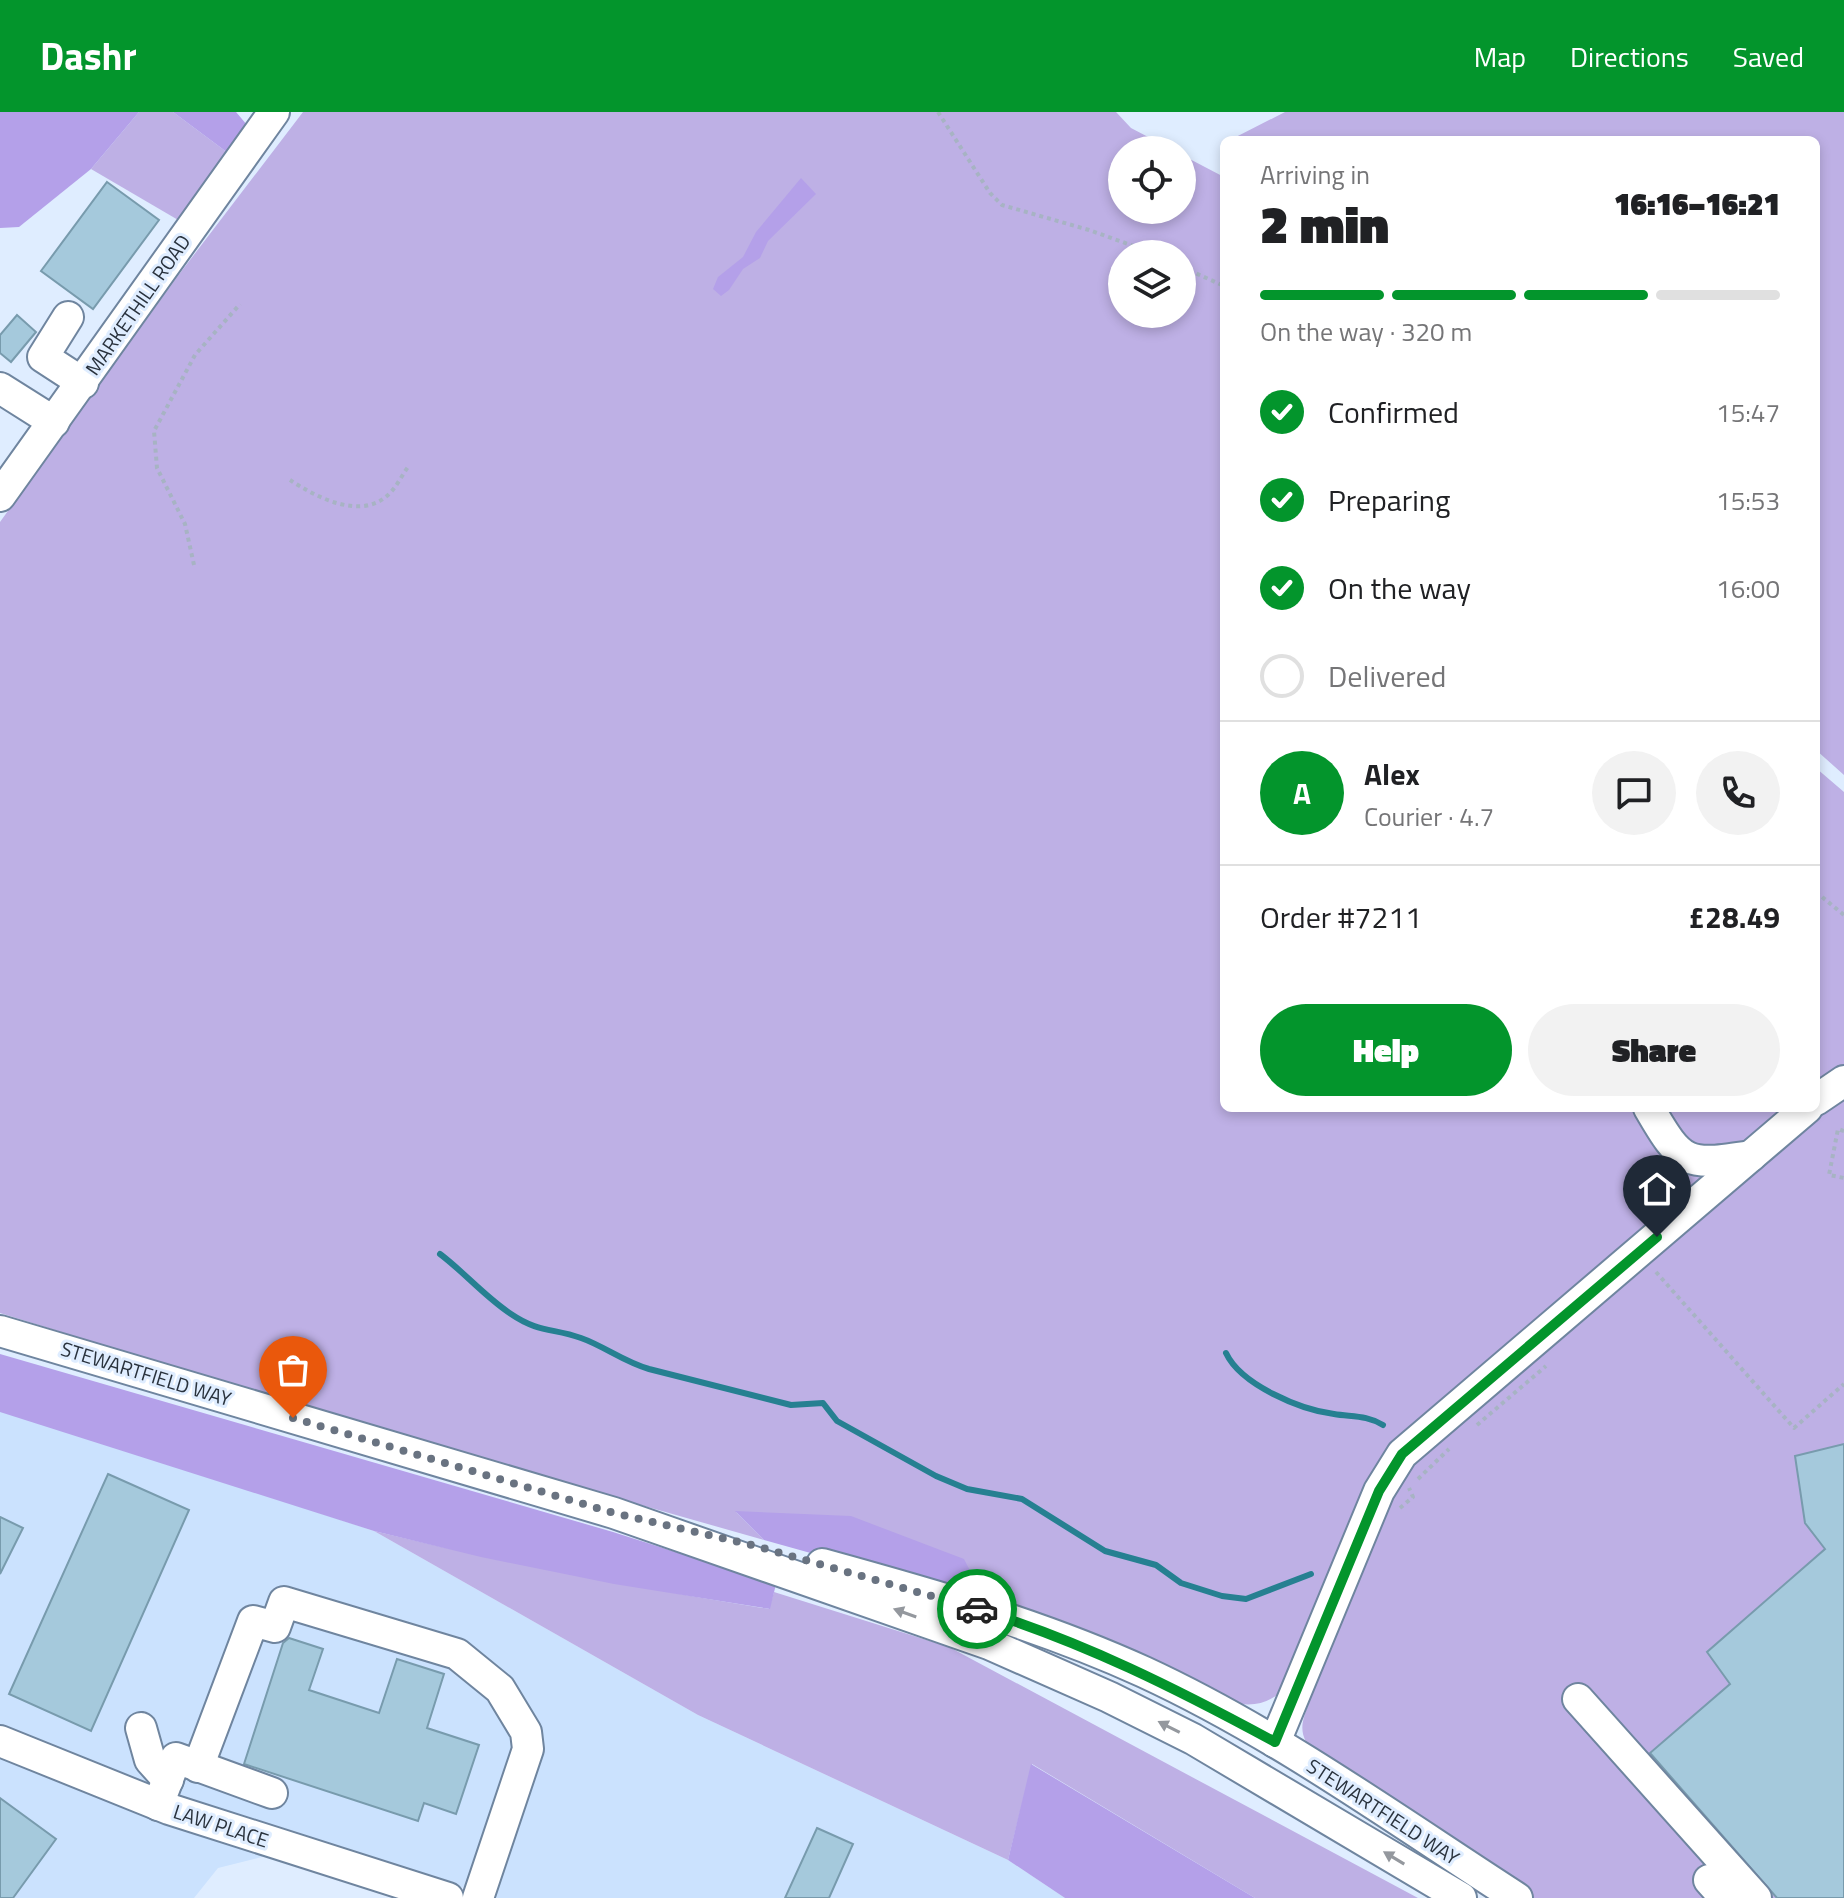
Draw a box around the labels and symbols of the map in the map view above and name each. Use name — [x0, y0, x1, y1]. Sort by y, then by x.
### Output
street label: MARKETHILL ROAD — [77, 228, 198, 382]
pin — [1623, 1155, 1691, 1237]
street label: STEWARTFIELD WAY — [57, 1333, 235, 1414]
pin — [259, 1336, 327, 1418]
courier — [937, 1569, 1017, 1649]
one-way arrow — [893, 1606, 917, 1619]
one-way arrow — [1158, 1720, 1181, 1734]
street label: STEWARTFIELD WAY — [1301, 1750, 1466, 1873]
street label: LAW PLACE — [170, 1796, 273, 1855]
one-way arrow — [1383, 1851, 1405, 1865]

